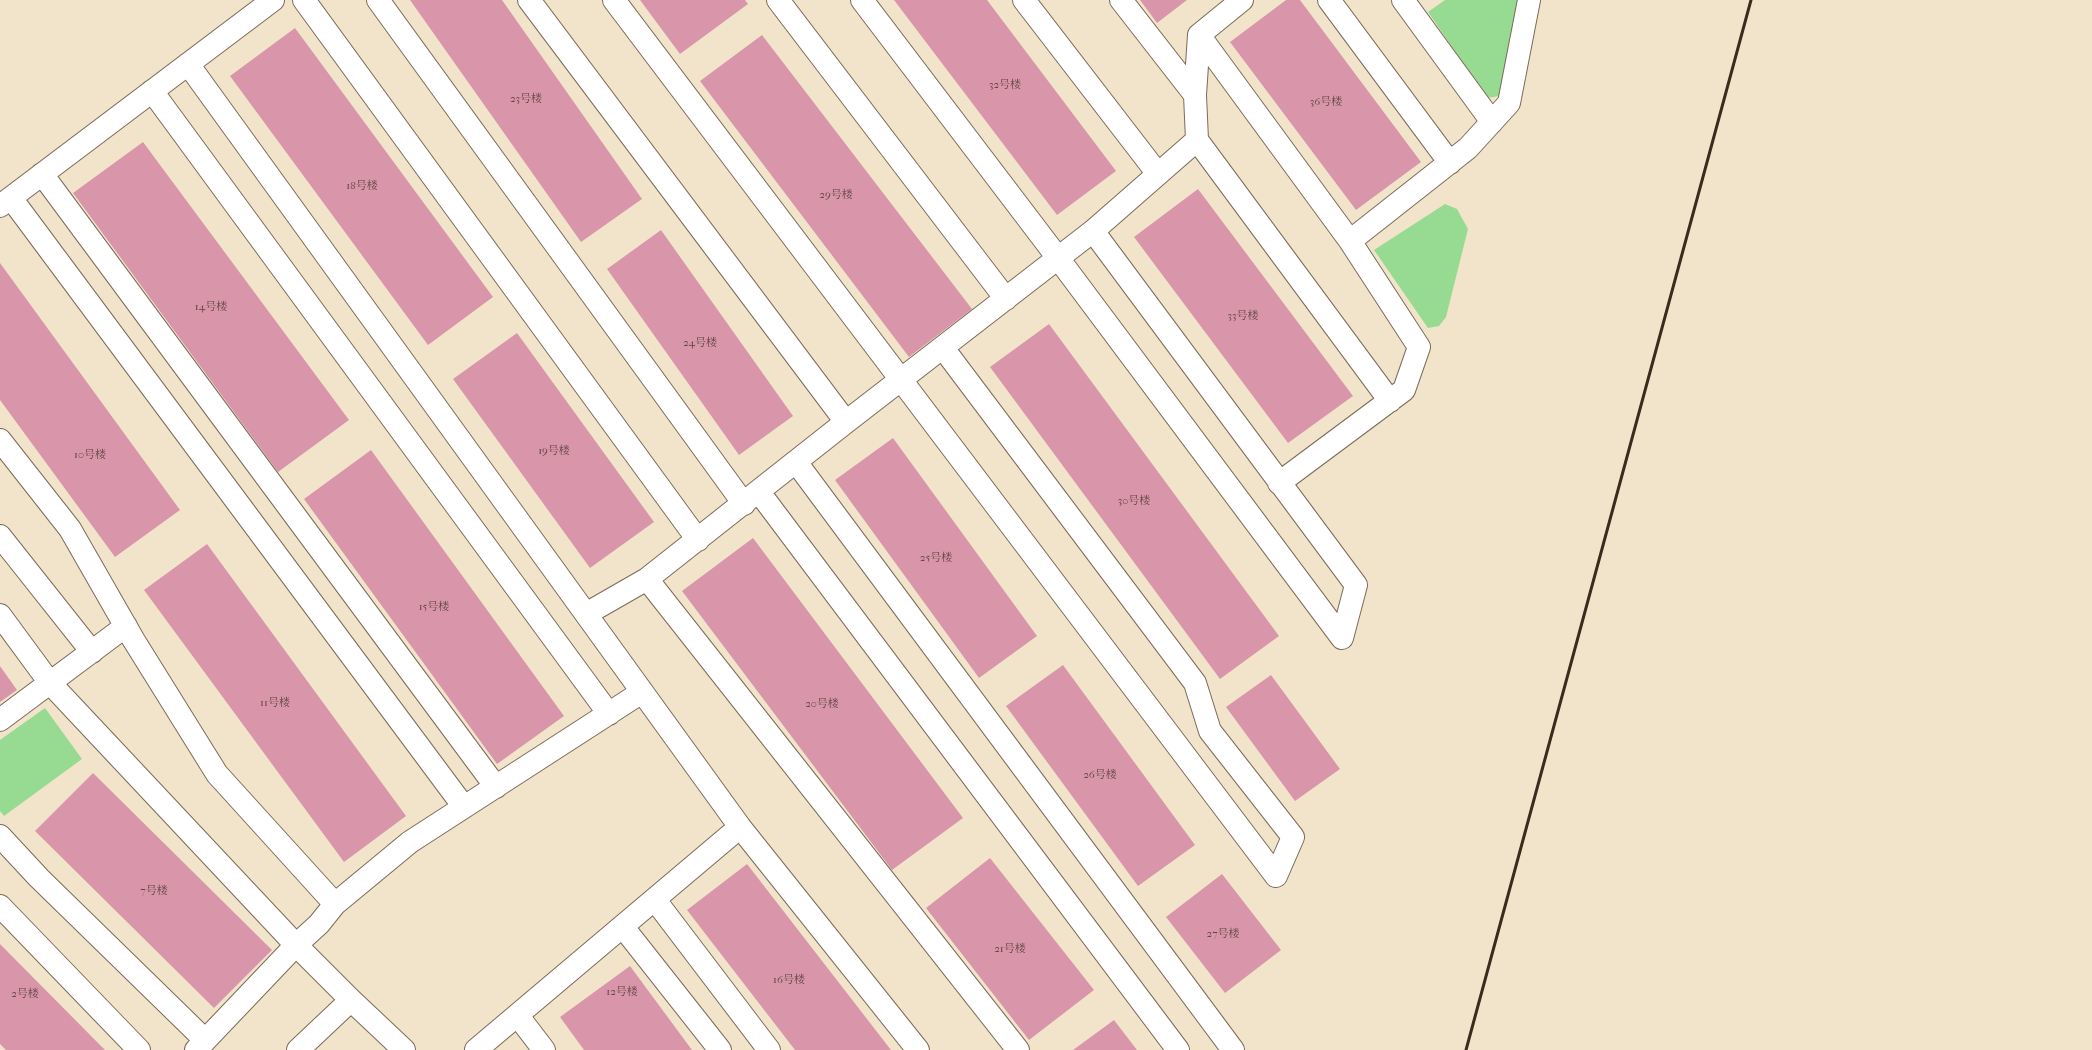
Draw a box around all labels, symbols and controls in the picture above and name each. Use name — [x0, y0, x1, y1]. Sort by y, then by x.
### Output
house number: 32号楼 — [989, 78, 1021, 92]
house number: 23号楼 — [510, 92, 542, 106]
house number: 36号楼 — [1310, 95, 1342, 109]
house number: 18号楼 — [346, 179, 378, 193]
house number: 29号楼 — [819, 188, 853, 202]
house number: 14号楼 — [195, 300, 227, 314]
house number: 33号楼 — [1227, 309, 1259, 323]
house number: 24号楼 — [683, 336, 717, 350]
house number: 19号楼 — [538, 444, 570, 458]
house number: 10号楼 — [74, 448, 106, 462]
house number: 30号楼 — [1118, 494, 1150, 508]
house number: 25号楼 — [920, 551, 952, 565]
house number: 15号楼 — [419, 600, 449, 614]
house number: 11号楼 — [260, 696, 290, 710]
house number: 20号楼 — [805, 697, 839, 711]
house number: 26号楼 — [1083, 768, 1117, 782]
house number: 7号楼 — [140, 884, 168, 898]
house number: 27号楼 — [1207, 927, 1239, 941]
house number: 21号楼 — [994, 942, 1026, 956]
house number: 16号楼 — [773, 973, 805, 987]
house number: 12号楼 — [606, 985, 638, 999]
house number: 2号楼 — [11, 987, 39, 1001]

